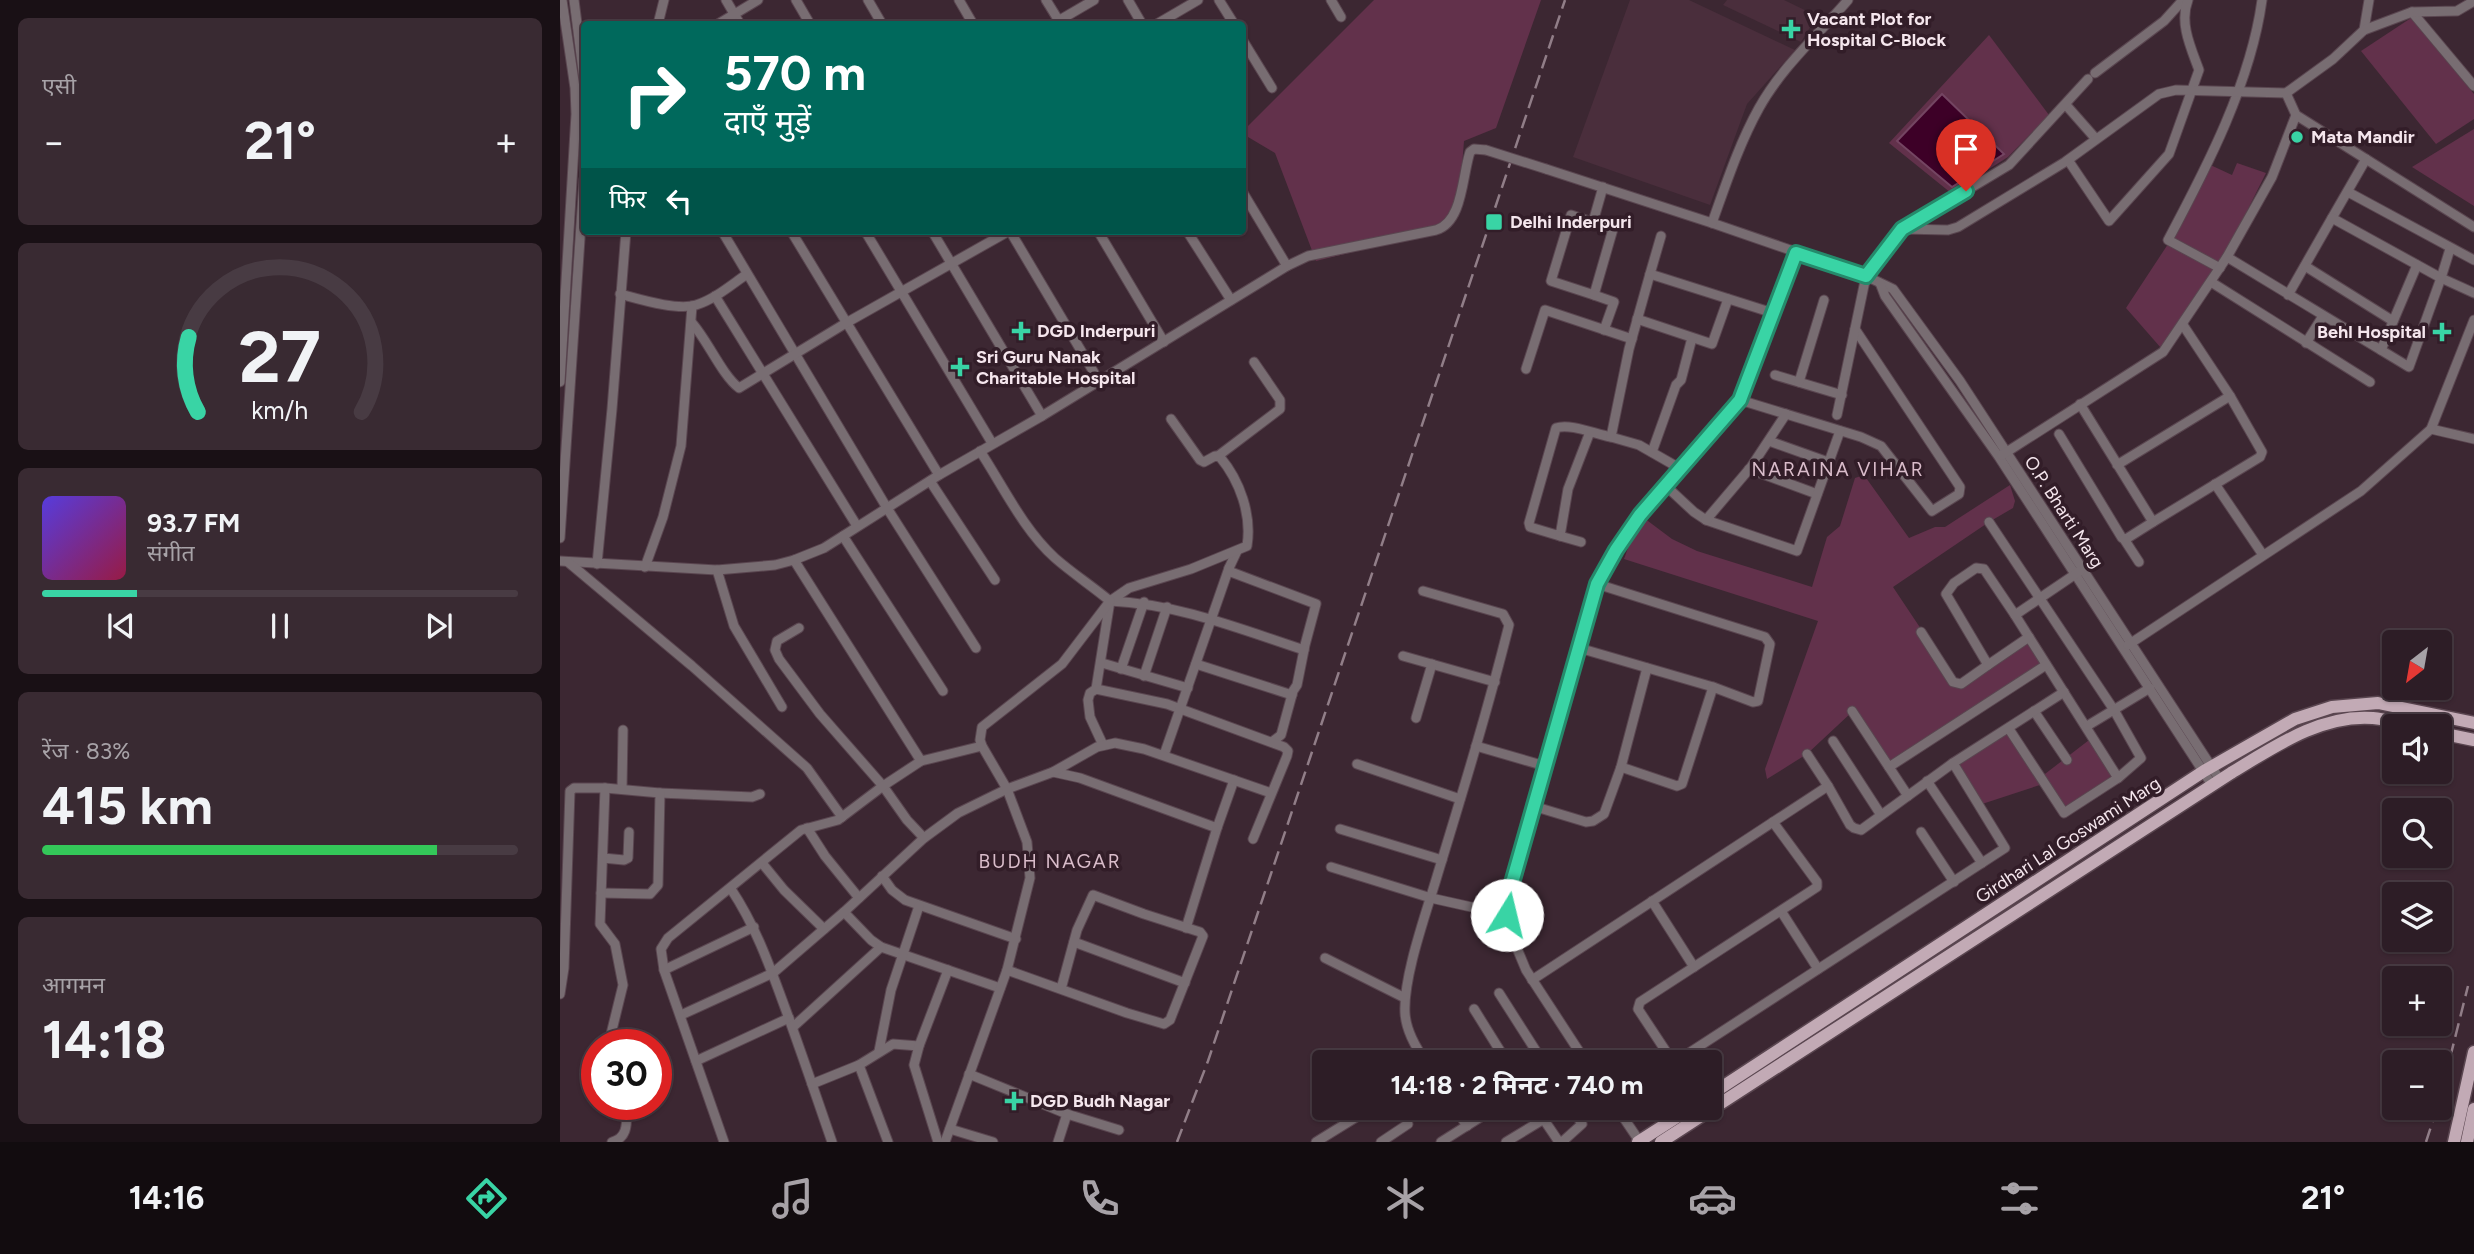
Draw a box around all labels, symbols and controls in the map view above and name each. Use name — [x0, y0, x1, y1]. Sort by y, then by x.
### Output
place label: Vacant Plot for Hospital C-Block — [1807, 8, 1946, 51]
marker: Vacant Plot for Hospital C-Block — [1781, 19, 1801, 39]
text: 570 m — [724, 43, 866, 102]
icon: right — [609, 49, 700, 140]
text: एसी — [42, 72, 76, 100]
text: दाएँ मुड़ें — [724, 103, 811, 141]
text: 21° — [244, 110, 316, 172]
text: − — [42, 119, 66, 165]
text: + — [494, 119, 518, 165]
pin — [1936, 119, 1996, 191]
place label: Mata Mandir — [2311, 126, 2415, 148]
marker: Mata Mandir — [2289, 129, 2305, 145]
icon: arrive — [1947, 130, 1985, 168]
icon: left — [660, 182, 698, 220]
text: फिर — [609, 183, 646, 215]
place label: Delhi Inderpuri — [1510, 211, 1632, 233]
marker: Delhi Inderpuri — [1484, 212, 1504, 232]
text: 27 — [239, 314, 321, 401]
place label: DGD Inderpuri — [1037, 320, 1155, 342]
marker: DGD Inderpuri — [1011, 321, 1031, 341]
place label: Behl Hospital — [2317, 321, 2426, 343]
marker: Behl Hospital — [2432, 322, 2452, 342]
place label: Sri Guru Nanak Charitable Hospital — [976, 346, 1136, 389]
marker: Sri Guru Nanak Charitable Hospital — [950, 357, 970, 377]
text: km/h — [251, 395, 309, 425]
street label: O.P. Bharti Marg — [2020, 452, 2108, 572]
district label: NARAINA VIHAR — [1751, 458, 1925, 481]
text: 93.7 FM — [147, 507, 240, 539]
text: संगीत — [147, 539, 195, 567]
icon: previous — [102, 607, 140, 645]
icon: pause — [261, 607, 299, 645]
icon: next — [420, 607, 458, 645]
north arrow — [2382, 630, 2452, 700]
map controls — [2382, 630, 2452, 1120]
button: sound — [2382, 714, 2452, 784]
text: रेंज · 83% — [42, 737, 130, 765]
street label: Girdhari Lal Goswami Marg — [1971, 772, 2165, 908]
text: 415 km — [42, 775, 213, 837]
button: search — [2382, 798, 2452, 868]
district label: BUDH NAGAR — [978, 850, 1122, 873]
position arrow — [1470, 878, 1544, 952]
button: layers — [2382, 882, 2452, 952]
button: + — [2382, 966, 2452, 1036]
text: आगमन — [42, 971, 105, 999]
text: 14:18 — [42, 1009, 166, 1071]
speed limit sign: 30 — [581, 1029, 672, 1120]
button: − — [2382, 1050, 2452, 1120]
text: 14:18 · 2 मिनट · 740 m — [1391, 1069, 1643, 1101]
place label: DGD Budh Nagar — [1030, 1090, 1170, 1112]
marker: DGD Budh Nagar — [1004, 1091, 1024, 1111]
icon: directions — [462, 1174, 511, 1223]
icon: music — [768, 1174, 817, 1223]
icon: phone — [1075, 1174, 1124, 1223]
icon: climate — [1381, 1174, 1430, 1223]
icon: car — [1688, 1174, 1737, 1223]
icon: filters — [1995, 1174, 2044, 1223]
text: 14:16 — [129, 1179, 204, 1217]
text: 21° — [2301, 1179, 2345, 1217]

